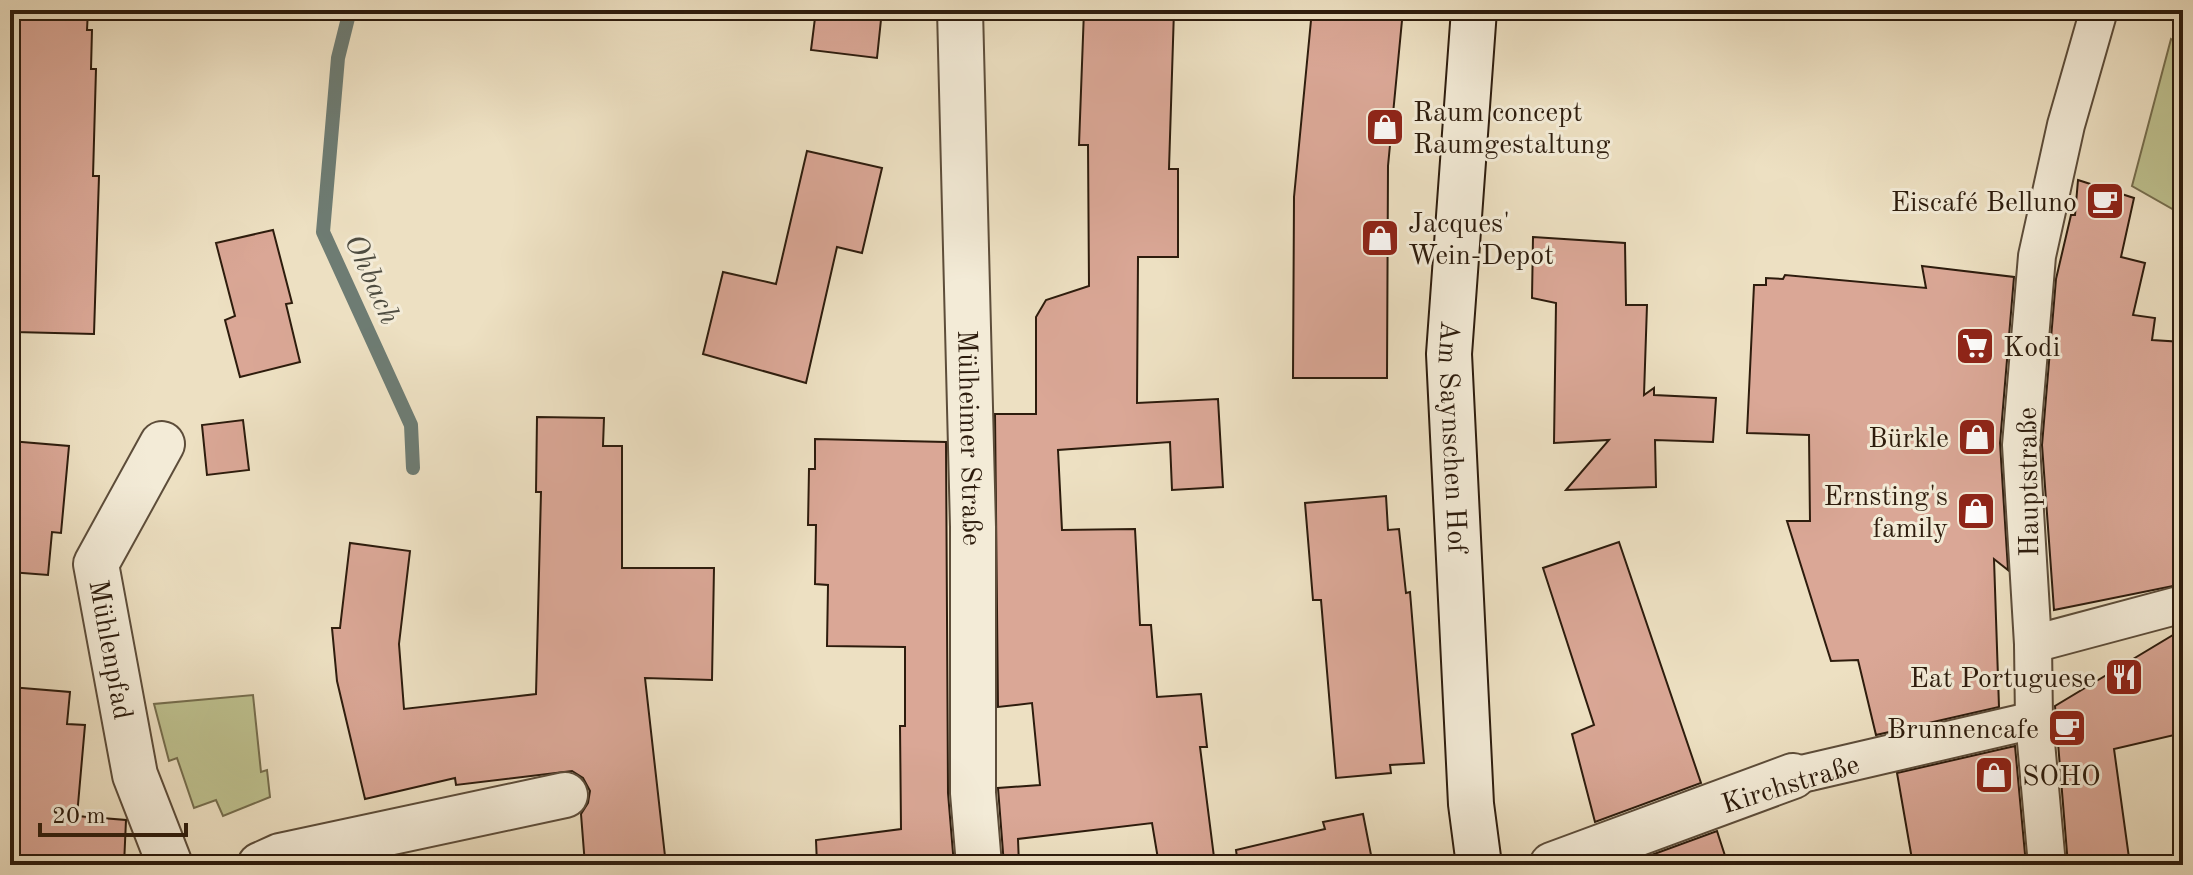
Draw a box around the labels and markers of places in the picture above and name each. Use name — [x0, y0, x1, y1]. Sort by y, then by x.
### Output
place label: Raum concept Raumgestaltung — [1413, 100, 1610, 160]
shop icon: Raum concept Raumgestaltung — [1364, 106, 1406, 148]
cafe icon: Eiscafé Belluno — [2084, 180, 2126, 222]
place label: Eiscafé Belluno — [1891, 190, 2077, 218]
place label: Jacques' Wein-Depot — [1408, 211, 1554, 271]
shop icon: Jacques' Wein-Depot — [1359, 217, 1401, 259]
supermarket icon: Kodi — [1954, 325, 1996, 367]
place label: Kodi — [2003, 335, 2060, 363]
shop icon: Bürkle — [1956, 416, 1998, 458]
place label: Bürkle — [1868, 426, 1949, 454]
place label: Ernsting's family — [1823, 484, 1948, 544]
shop icon: Ernsting's family — [1955, 490, 1997, 532]
restaurant icon: Eat Portuguese — [2103, 656, 2145, 698]
place label: Eat Portuguese — [1910, 666, 2096, 694]
cafe icon: Brunnencafe — [2046, 707, 2088, 749]
place label: Brunnencafe — [1887, 717, 2039, 745]
shop icon: SOHO — [1973, 754, 2015, 796]
place label: SOHO — [2022, 764, 2101, 792]

